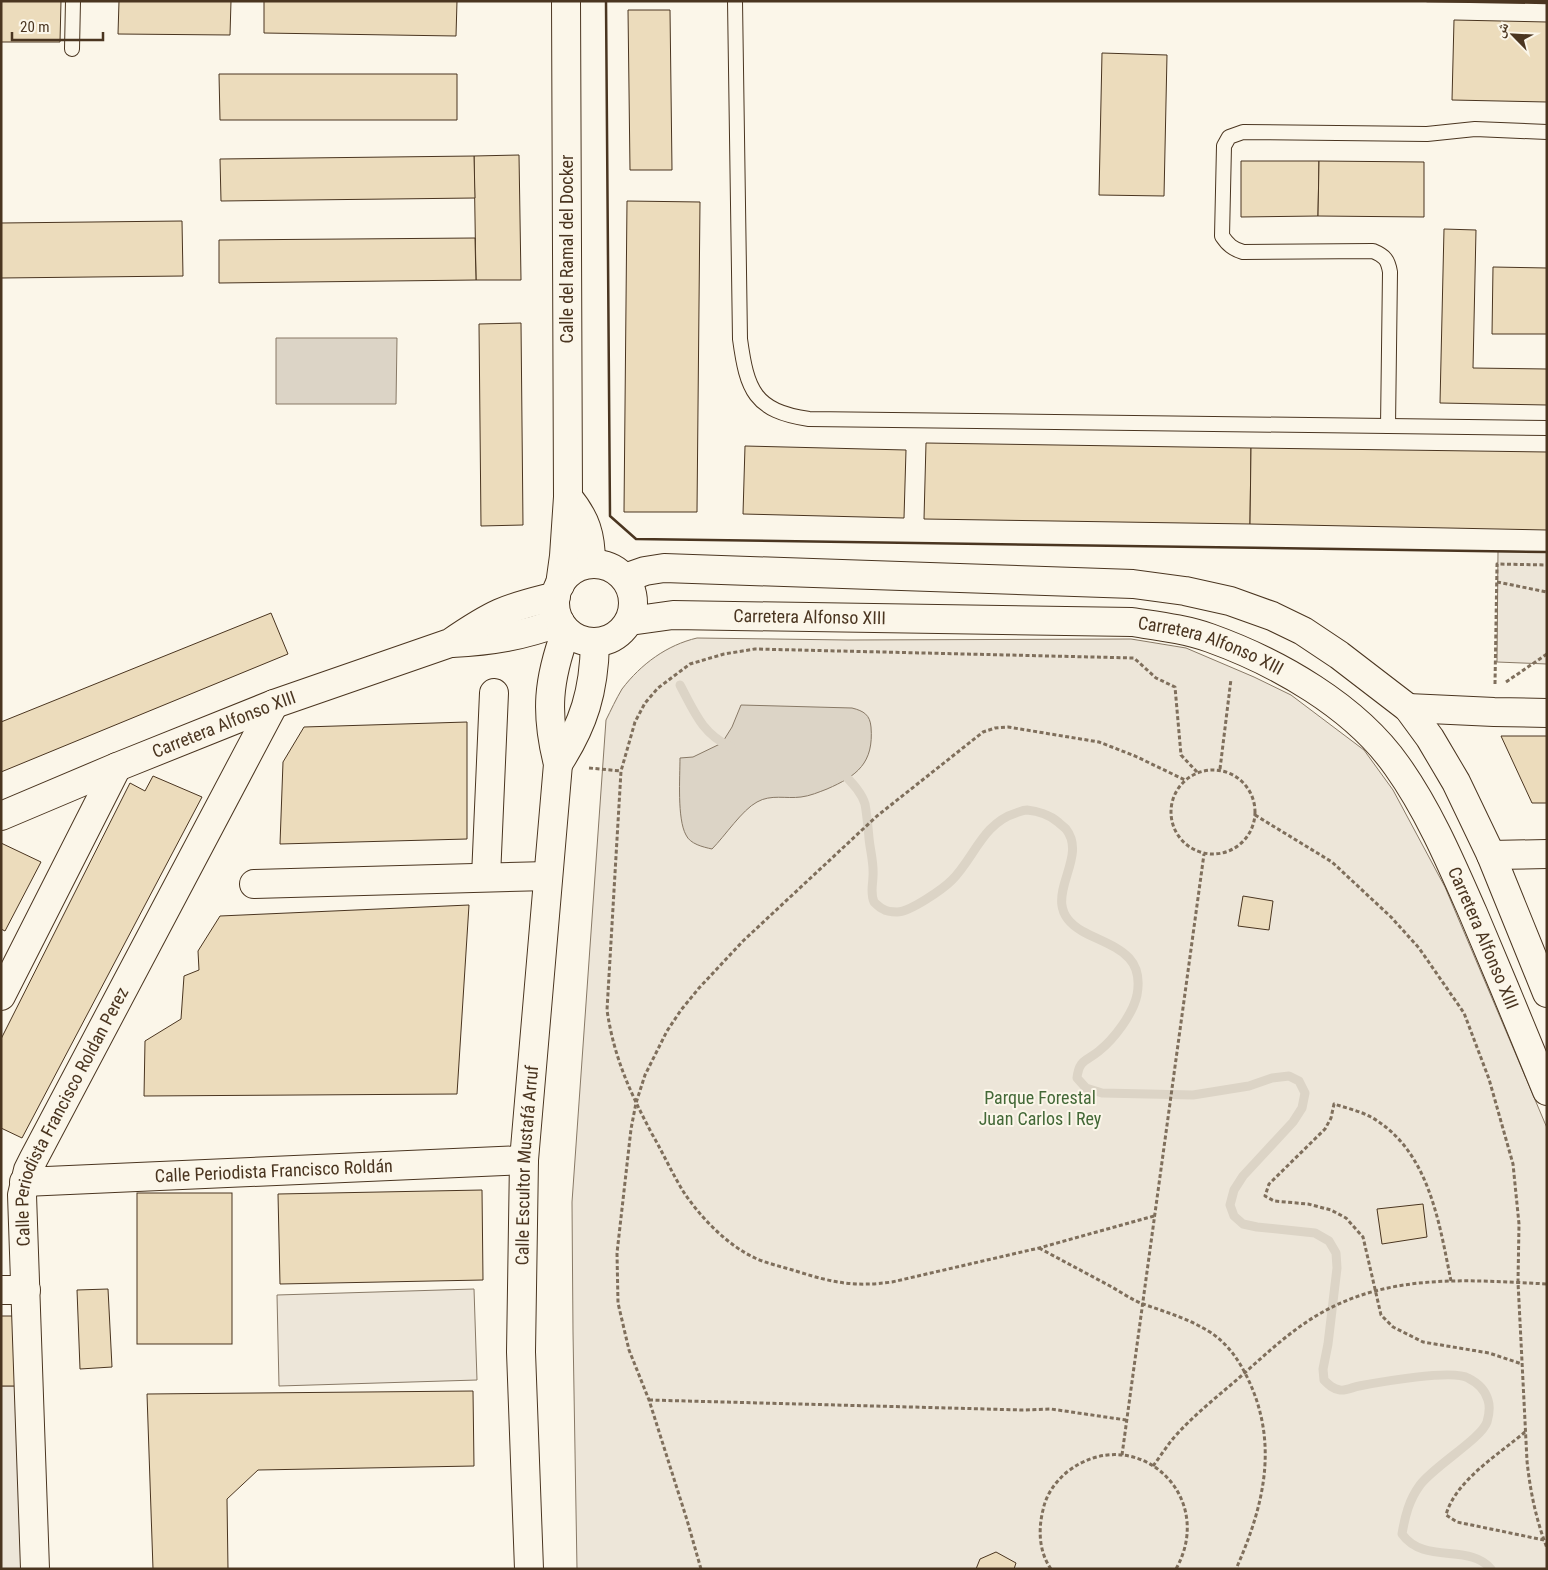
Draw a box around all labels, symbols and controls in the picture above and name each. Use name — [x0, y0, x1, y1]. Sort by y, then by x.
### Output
scale bar — [12, 10, 104, 42]
north arrow — [1488, 10, 1538, 60]
text: 20 m — [20, 18, 50, 36]
text: ش — [1491, 20, 1512, 40]
street label: Calle del Ramal del Docker — [556, 154, 577, 344]
street label: Carretera Alfonso XIII — [733, 605, 886, 628]
street label: Carretera Alfonso XIII — [1137, 612, 1287, 679]
street label: Carretera Alfonso XIII — [149, 686, 298, 762]
street label: Carretera Alfonso XIII — [1444, 864, 1523, 1012]
street label: Calle Periodista Francisco Roldan Perez — [11, 983, 133, 1247]
street label: Calle Escultor Mustafá Arruf — [511, 1064, 542, 1266]
park label: Parque Forestal Juan Carlos I Rey — [979, 1087, 1102, 1129]
street label: Calle Periodista Francisco Roldán — [154, 1155, 393, 1186]

